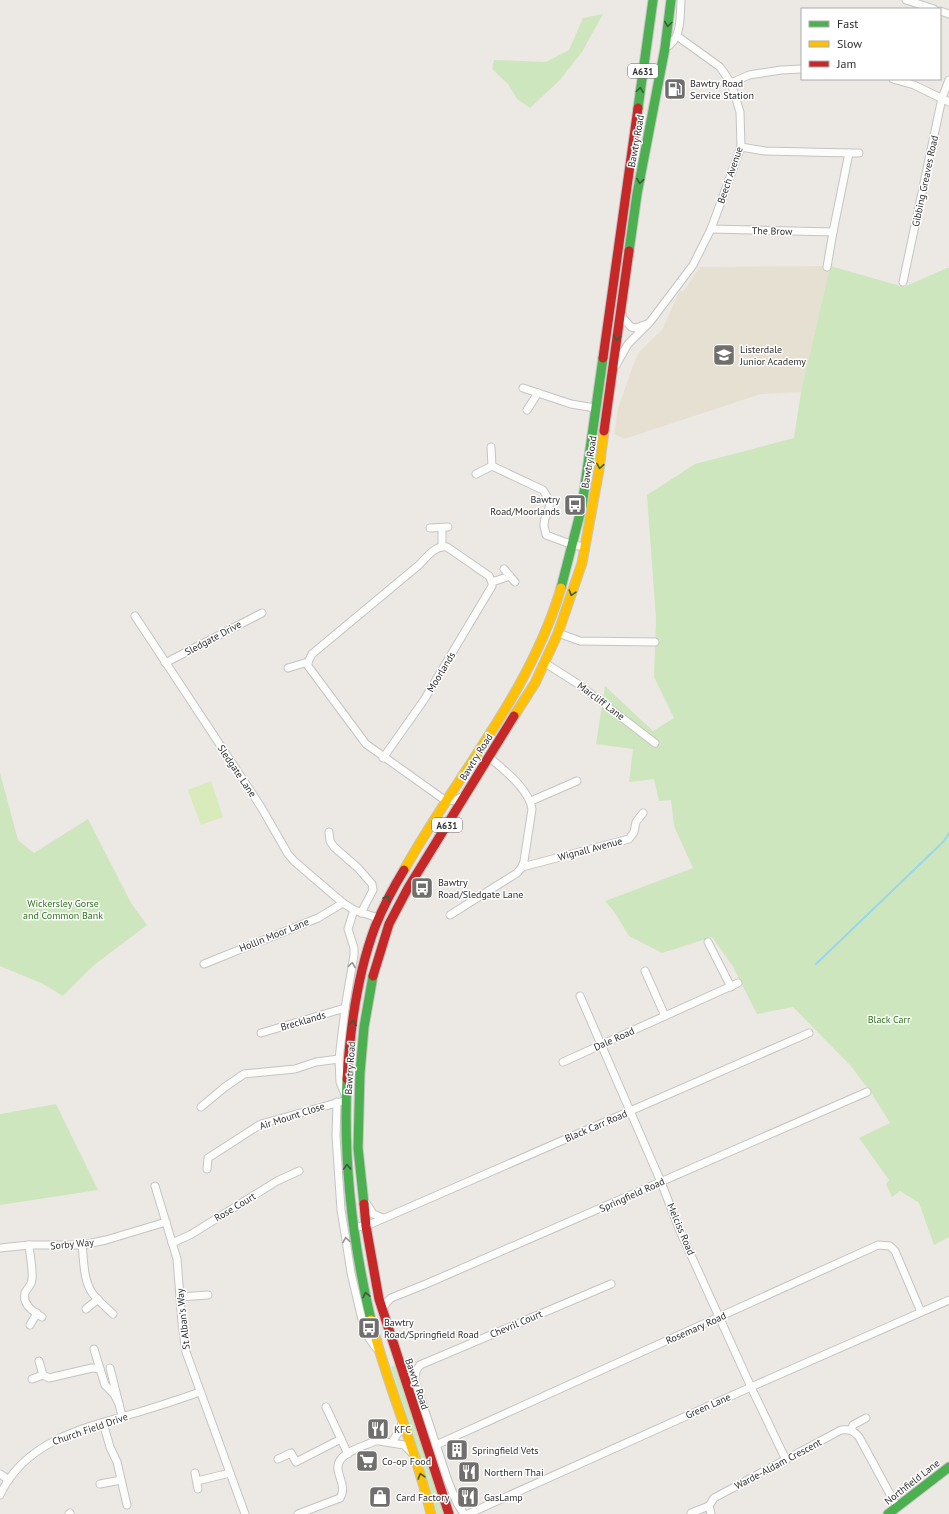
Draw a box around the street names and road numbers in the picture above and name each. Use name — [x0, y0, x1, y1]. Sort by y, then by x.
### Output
road number: A631 — [628, 64, 658, 78]
street label: Bawtry Road — [625, 114, 647, 168]
street label: Gibbing Greaves Road — [909, 134, 941, 228]
street label: Beech Avenue — [714, 145, 746, 205]
street label: The Brow — [752, 224, 793, 238]
street label: Bawtry Road — [578, 435, 600, 489]
street label: Sledgate Drive — [182, 618, 244, 658]
street label: Moorlands — [424, 649, 458, 695]
street label: Marcliff Lane — [575, 679, 627, 723]
street label: Bawtry Road — [456, 731, 496, 783]
street label: Sledgate Lane — [215, 742, 259, 800]
road number: A631 — [432, 818, 462, 832]
street label: Wignall Avenue — [556, 834, 624, 864]
street label: Hollin Moor Lane — [237, 915, 311, 955]
street label: Brecklands — [279, 1008, 327, 1034]
street label: Dale Road — [592, 1024, 636, 1054]
street label: Bawtry Road — [342, 1041, 358, 1095]
street label: Air Mount Close — [258, 1099, 326, 1133]
street label: Black Carr Road — [563, 1107, 629, 1145]
street label: Springfield Road — [597, 1175, 667, 1215]
street label: Rose Court — [212, 1189, 259, 1224]
street label: Melciss Road — [664, 1201, 698, 1257]
street label: Sorby Way — [50, 1236, 95, 1252]
street label: St Alban's Way — [173, 1287, 193, 1350]
street label: Chevril Court — [488, 1307, 545, 1341]
street label: Rosemary Road — [664, 1309, 728, 1347]
street label: Bawtry Road — [402, 1357, 432, 1411]
street label: Green Lane — [683, 1390, 733, 1422]
street label: Church Field Drive — [51, 1410, 129, 1448]
street label: Warde-Aldam Crescent — [732, 1435, 824, 1492]
street label: Northfield Lane — [882, 1456, 942, 1508]

